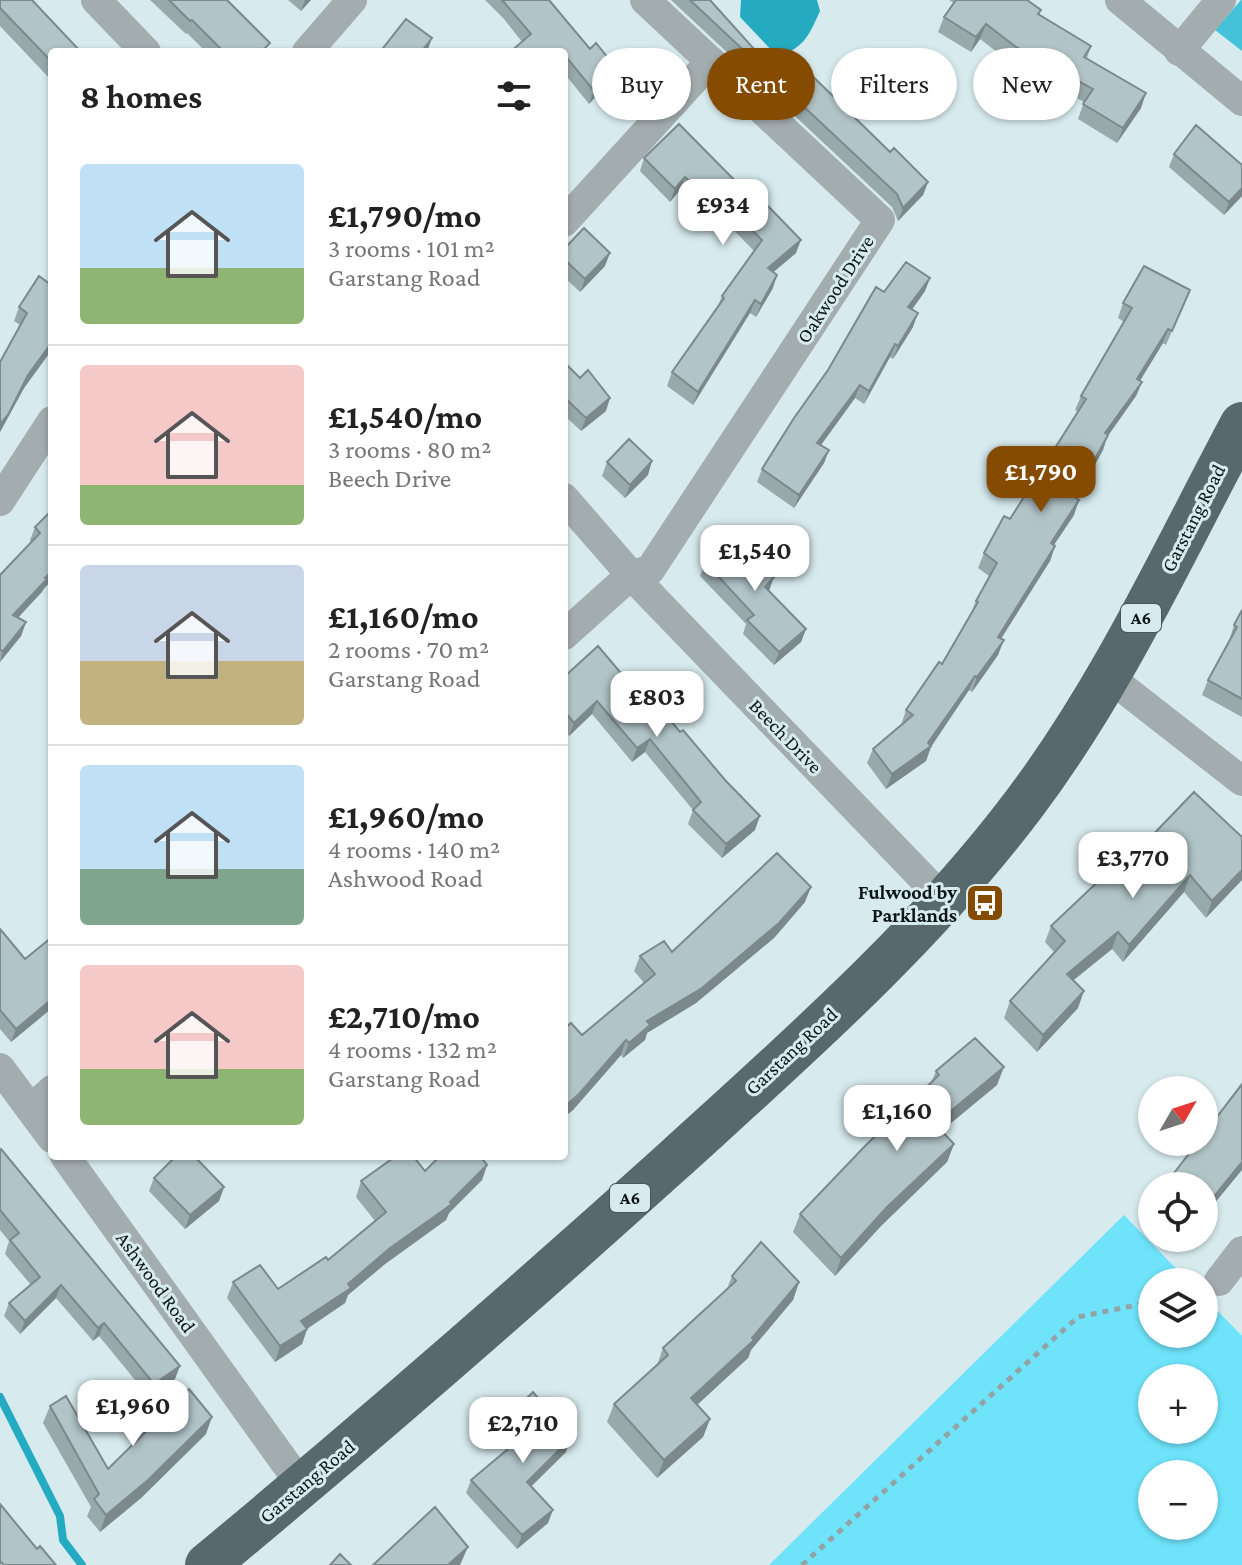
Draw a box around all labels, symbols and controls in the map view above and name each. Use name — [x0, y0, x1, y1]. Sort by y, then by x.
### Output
chip: Buy — [592, 48, 691, 120]
chip: Rent — [707, 48, 815, 120]
chip: Filters — [831, 48, 957, 120]
chip: New — [973, 48, 1080, 120]
icon: filters — [492, 74, 536, 118]
text: 8 homes — [80, 78, 202, 115]
pin: £934 — [676, 179, 770, 247]
text: £934 — [696, 190, 750, 219]
icon: home — [144, 196, 240, 292]
text: £1,790/mo — [328, 197, 482, 234]
street label: Oakwood Drive — [792, 231, 878, 347]
text: 3 rooms · 101 m² — [328, 234, 495, 263]
text: Garstang Road — [328, 263, 480, 292]
icon: home — [144, 397, 240, 493]
text: £1,540/mo — [328, 398, 482, 435]
text: 3 rooms · 80 m² — [328, 435, 491, 464]
pin: £1,790 — [976, 446, 1106, 514]
text: £1,790 — [1005, 457, 1077, 486]
street label: Garstang Road — [1157, 460, 1231, 576]
text: Beech Drive — [328, 464, 451, 493]
pin: £1,540 — [690, 525, 820, 593]
text: £1,540 — [718, 536, 792, 565]
icon: home — [144, 597, 240, 693]
text: £1,160/mo — [328, 598, 479, 635]
road number: A6 — [1121, 604, 1161, 632]
text: 2 rooms · 70 m² — [328, 635, 489, 664]
text: Garstang Road — [328, 664, 480, 693]
pin: £803 — [610, 671, 704, 739]
text: £803 — [629, 682, 685, 711]
street label: Beech Drive — [745, 694, 827, 778]
icon: home — [144, 797, 240, 893]
text: £1,960/mo — [328, 798, 484, 835]
pin: £3,770 — [1068, 832, 1198, 900]
text: 4 rooms · 140 m² — [328, 835, 500, 864]
text: £3,770 — [1096, 843, 1170, 872]
text: Ashwood Road — [328, 864, 483, 893]
place label: Fulwood by Parklands — [858, 881, 957, 926]
bus stop icon: Fulwood by Parklands — [964, 882, 1006, 924]
icon: home — [144, 997, 240, 1093]
text: £2,710/mo — [328, 998, 480, 1035]
street label: Garstang Road — [741, 1003, 842, 1100]
text: 4 rooms · 132 m² — [328, 1035, 497, 1064]
text: Garstang Road — [328, 1064, 480, 1093]
north arrow — [1138, 1076, 1218, 1156]
map controls — [1138, 1076, 1218, 1540]
pin: £1,160 — [832, 1085, 962, 1153]
text: £1,160 — [862, 1096, 932, 1125]
button: locate — [1138, 1172, 1218, 1252]
road number: A6 — [610, 1184, 650, 1212]
street label: Ashwood Road — [112, 1227, 200, 1337]
button: layers — [1138, 1268, 1218, 1348]
button: + — [1138, 1364, 1218, 1444]
pin: £1,960 — [68, 1380, 198, 1448]
text: £1,960 — [96, 1391, 170, 1420]
pin: £2,710 — [458, 1397, 588, 1465]
text: £2,710 — [487, 1408, 559, 1437]
street label: Garstang Road — [255, 1435, 360, 1528]
button: − — [1138, 1460, 1218, 1540]

